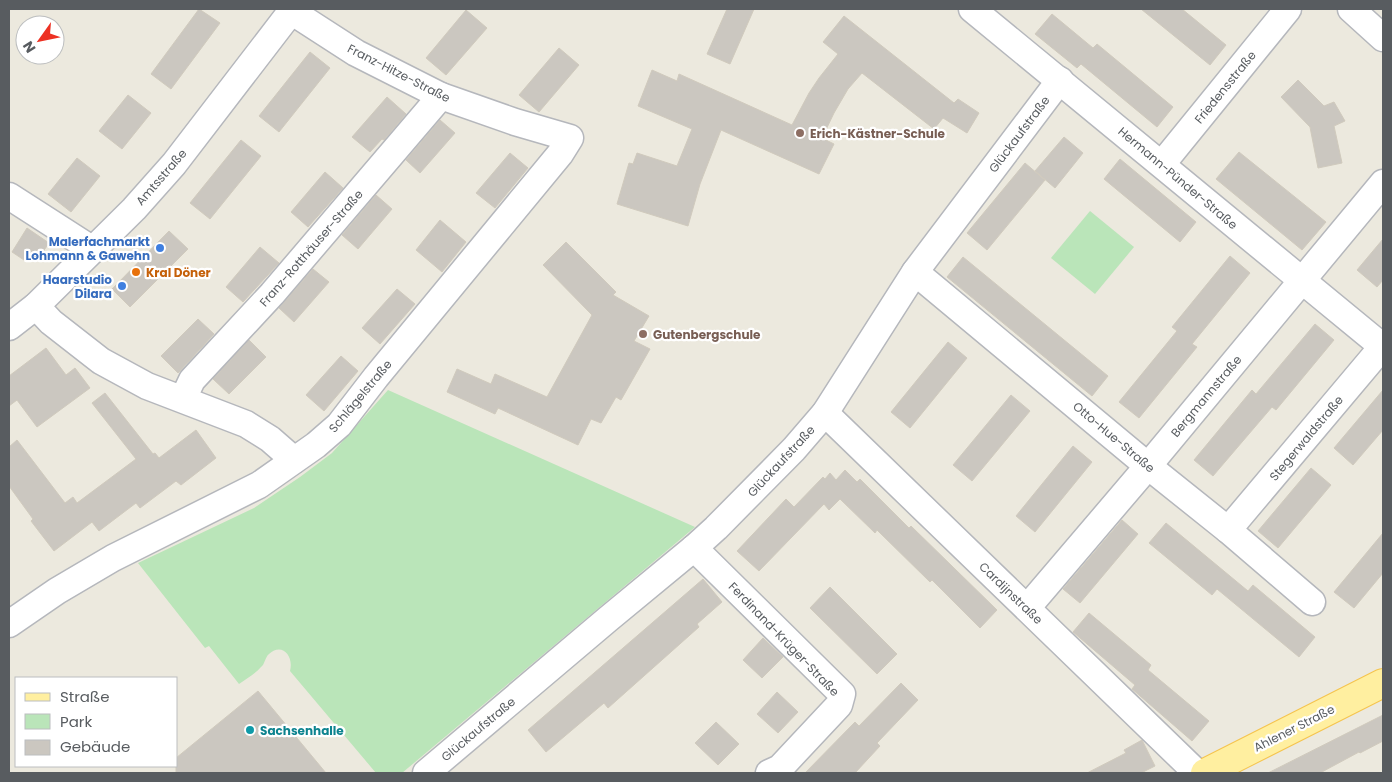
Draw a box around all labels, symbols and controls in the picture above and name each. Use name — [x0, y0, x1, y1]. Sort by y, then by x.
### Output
north arrow — [15, 15, 65, 65]
text: N — [18, 37, 40, 57]
street label: Franz-Hitze-Straße — [345, 40, 453, 106]
street label: Friedensstraße — [1190, 47, 1260, 127]
street label: Glückaufstraße — [985, 92, 1053, 176]
street label: Hermann-Pünder-Straße — [1115, 123, 1241, 233]
place label: Erich-Kästner-Schule — [810, 125, 945, 142]
marker: Erich-Kästner-Schule — [794, 127, 806, 139]
street label: Amtsstraße — [132, 145, 190, 209]
street label: Franz-Rotthäuser-Straße — [255, 186, 367, 310]
place label: Malerfachmarkt Lohmann & Gawehn — [26, 233, 150, 264]
marker: Malerfachmarkt Lohmann & Gawehn — [154, 242, 166, 254]
place label: Kral Döner — [146, 264, 211, 281]
marker: Kral Döner — [130, 266, 142, 278]
place label: Haarstudio Dilara — [43, 271, 112, 302]
marker: Haarstudio Dilara — [116, 280, 128, 292]
place label: Gutenbergschule — [653, 326, 761, 343]
marker: Gutenbergschule — [637, 328, 649, 340]
street label: Bergmannstraße — [1167, 351, 1245, 441]
street label: Schlägelstraße — [324, 356, 396, 436]
street label: Stegerwaldstraße — [1265, 392, 1347, 484]
street label: Otto-Hue-Straße — [1069, 398, 1159, 476]
street label: Glückaufstraße — [743, 422, 819, 500]
street label: Cardijnstraße — [975, 558, 1047, 628]
street label: Ferdinand-Krüger-Straße — [725, 578, 843, 700]
legend — [15, 677, 178, 767]
text: Straße — [60, 686, 110, 707]
street label: Glückaufstraße — [437, 693, 519, 765]
street label: Ahlener Straße — [1251, 700, 1337, 756]
text: Park — [60, 711, 92, 732]
place label: Sachsenhalle — [260, 722, 344, 739]
marker: Sachsenhalle — [244, 724, 256, 736]
text: Gebäude — [60, 736, 130, 757]

